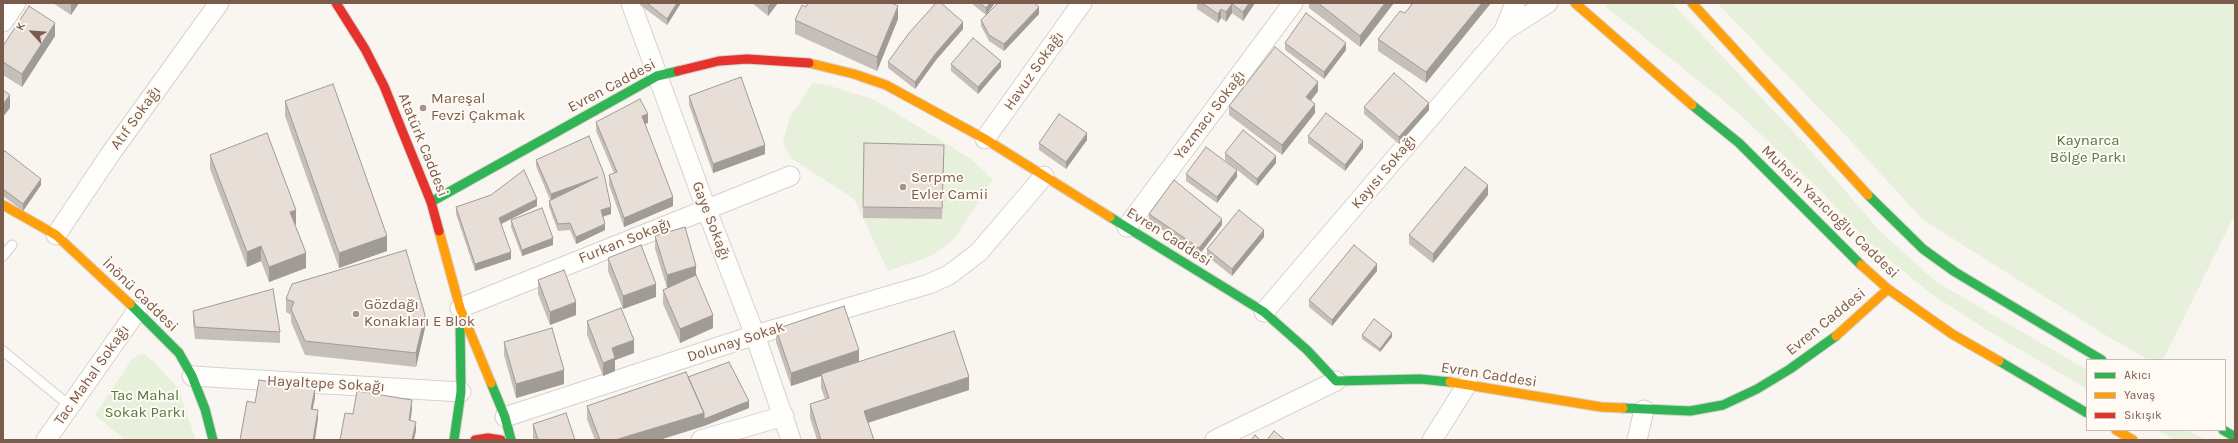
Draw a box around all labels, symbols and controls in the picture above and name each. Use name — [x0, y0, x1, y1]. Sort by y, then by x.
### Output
north arrow — [12, 12, 52, 52]
text: K — [13, 20, 28, 33]
street label: Havuz Sokağı — [1000, 28, 1068, 114]
street label: Evren Caddesi — [565, 55, 659, 117]
street label: Yazmacı Sokağı — [1170, 67, 1250, 163]
street label: Atıf Sokağı — [107, 83, 165, 153]
place label: Mareşal Fevzi̇ Çakmak — [431, 90, 525, 125]
street label: Atatürk Caddesi — [394, 91, 452, 199]
marker: Mareşal Fevzi̇ Çakmak — [418, 103, 428, 113]
street label: Kayısı Sokağı — [1348, 131, 1420, 213]
park label: Kaynarca Bölge Parkı — [2050, 132, 2126, 167]
street label: Muhsin Yazıcıoğlu Caddesi — [1758, 142, 1902, 282]
place label: Serpme Evler Camii — [911, 169, 988, 204]
street label: Gaye Sokağı — [688, 179, 734, 263]
marker: Serpme Evler Camii — [898, 182, 908, 192]
street label: Evren Caddesi — [1123, 204, 1215, 270]
street label: Furkan Sokağı — [576, 214, 674, 268]
street label: İnönü Caddesi — [98, 254, 182, 336]
street label: Evren Caddesi — [1783, 284, 1869, 360]
place label: Gözdağı Konakları E Blok — [364, 296, 475, 331]
marker: Gözdağı Konakları E Blok — [351, 309, 361, 319]
street label: Dolunay Sokak — [685, 318, 787, 366]
street label: Tac Mahal Sokağı — [51, 321, 133, 429]
street label: Evren Caddesi — [1440, 359, 1538, 391]
legend — [2086, 359, 2226, 431]
text: Akıcı — [2124, 368, 2151, 382]
street label: Hayaltepe Sokağı — [267, 372, 385, 396]
park label: Tac Mahal Sokak Parkı — [105, 387, 185, 422]
text: Yavaş — [2124, 388, 2155, 402]
text: Sıkışık — [2124, 408, 2162, 422]

